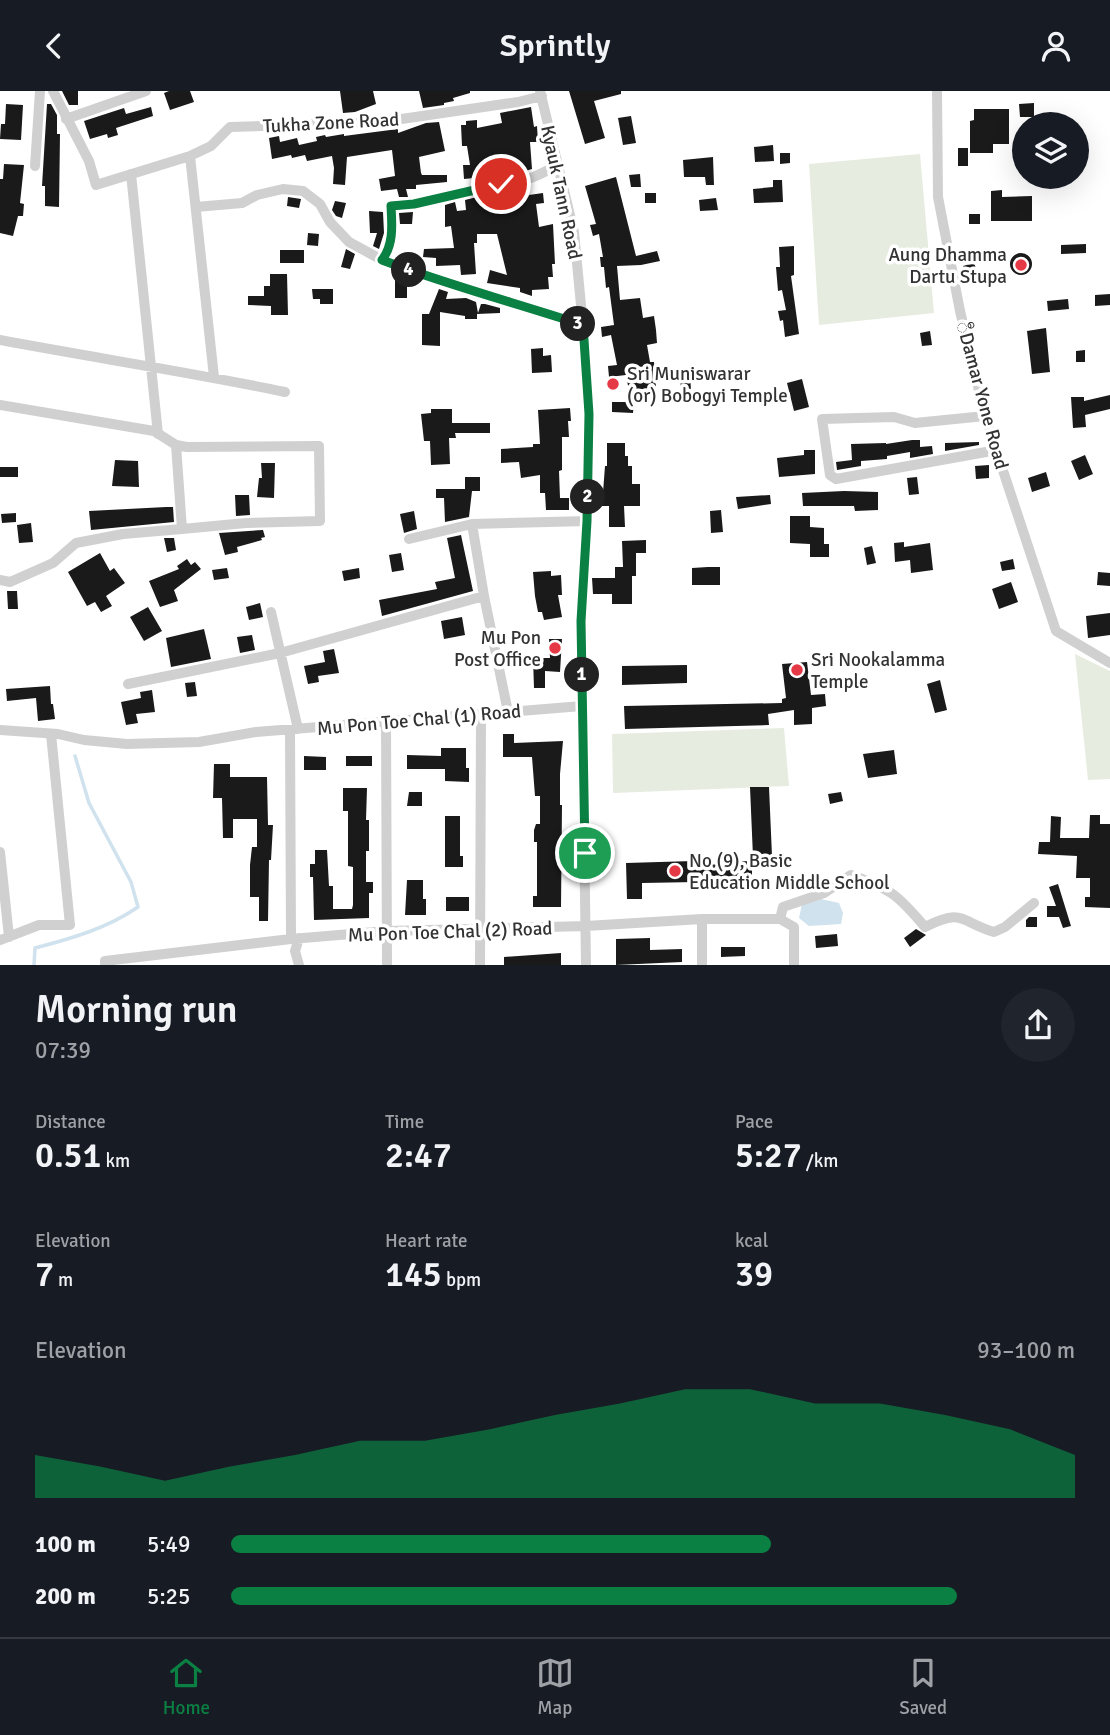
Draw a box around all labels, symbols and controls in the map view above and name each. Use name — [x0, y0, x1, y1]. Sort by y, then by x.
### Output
text: Sprintly — [500, 26, 610, 65]
icon: back — [35, 27, 73, 65]
icon: person — [1037, 27, 1075, 65]
street label: Tukha Zone Road — [262, 107, 400, 139]
map controls — [1012, 112, 1089, 189]
button: layers — [1012, 112, 1089, 189]
street label: Kyauk Tann Road — [535, 123, 587, 261]
pin — [471, 154, 531, 214]
icon: check — [482, 165, 520, 203]
place label: Aung Dhamma Dartu Stupa — [888, 243, 1007, 289]
pin: 4 — [392, 253, 426, 287]
text: 4 — [403, 257, 414, 281]
marker: Aung Dhamma Dartu Stupa — [1013, 257, 1029, 273]
pin: 3 — [560, 307, 596, 341]
text: 3 — [572, 311, 583, 335]
street label: ီDamar Yone Road — [951, 318, 1013, 472]
place label: Sri Muniswarar (or) Bobogyi Temple — [627, 362, 788, 408]
marker: Sri Muniswarar (or) Bobogyi Temple — [605, 376, 621, 392]
pin: 2 — [570, 479, 606, 515]
text: 2 — [582, 484, 593, 508]
place label: Mu Pon Post Office — [454, 626, 541, 672]
marker: Mu Pon Post Office — [547, 640, 563, 656]
place label: Sri Nookalamma Temple — [811, 648, 945, 694]
pin: 1 — [564, 657, 600, 693]
text: 1 — [576, 662, 587, 686]
marker: Sri Nookalamma Temple — [789, 662, 805, 678]
street label: Mu Pon Toe Chal (1) Road — [316, 699, 522, 741]
pin — [555, 823, 615, 883]
icon: arrive — [566, 834, 604, 872]
place label: No.(9), Basic Education Middle School — [689, 849, 890, 895]
marker: No.(9), Basic Education Middle School — [667, 863, 683, 879]
street label: Mu Pon Toe Chal (2) Road — [347, 916, 553, 948]
text: Morning run — [35, 986, 238, 1033]
button: share — [1001, 988, 1075, 1062]
text: 07:39 — [35, 1036, 91, 1065]
text: Distance — [35, 1110, 106, 1134]
text: Time — [385, 1110, 424, 1134]
text: Pace — [735, 1110, 773, 1134]
text: 0.51 — [35, 1134, 101, 1177]
text: 2:47 — [385, 1134, 452, 1177]
text: 5:27 — [735, 1134, 802, 1177]
text: km — [101, 1149, 130, 1173]
text: /km — [802, 1149, 838, 1173]
text: Elevation — [35, 1229, 111, 1253]
text: Heart rate — [385, 1229, 467, 1253]
text: kcal — [735, 1229, 768, 1253]
text: 7 — [35, 1253, 54, 1296]
text: 145 — [385, 1253, 442, 1296]
text: 39 — [735, 1253, 773, 1296]
text: m — [54, 1268, 73, 1292]
text: bpm — [442, 1268, 481, 1292]
text: Elevation — [35, 1336, 127, 1365]
text: 93–100 m — [977, 1336, 1075, 1365]
text: 100 m — [35, 1530, 96, 1559]
text: 5:49 — [147, 1530, 190, 1559]
text: 200 m — [35, 1582, 96, 1611]
text: 5:25 — [147, 1582, 190, 1611]
tab: Home — [163, 1654, 210, 1720]
tab: Map — [536, 1654, 574, 1720]
tab: Saved — [899, 1654, 947, 1720]

